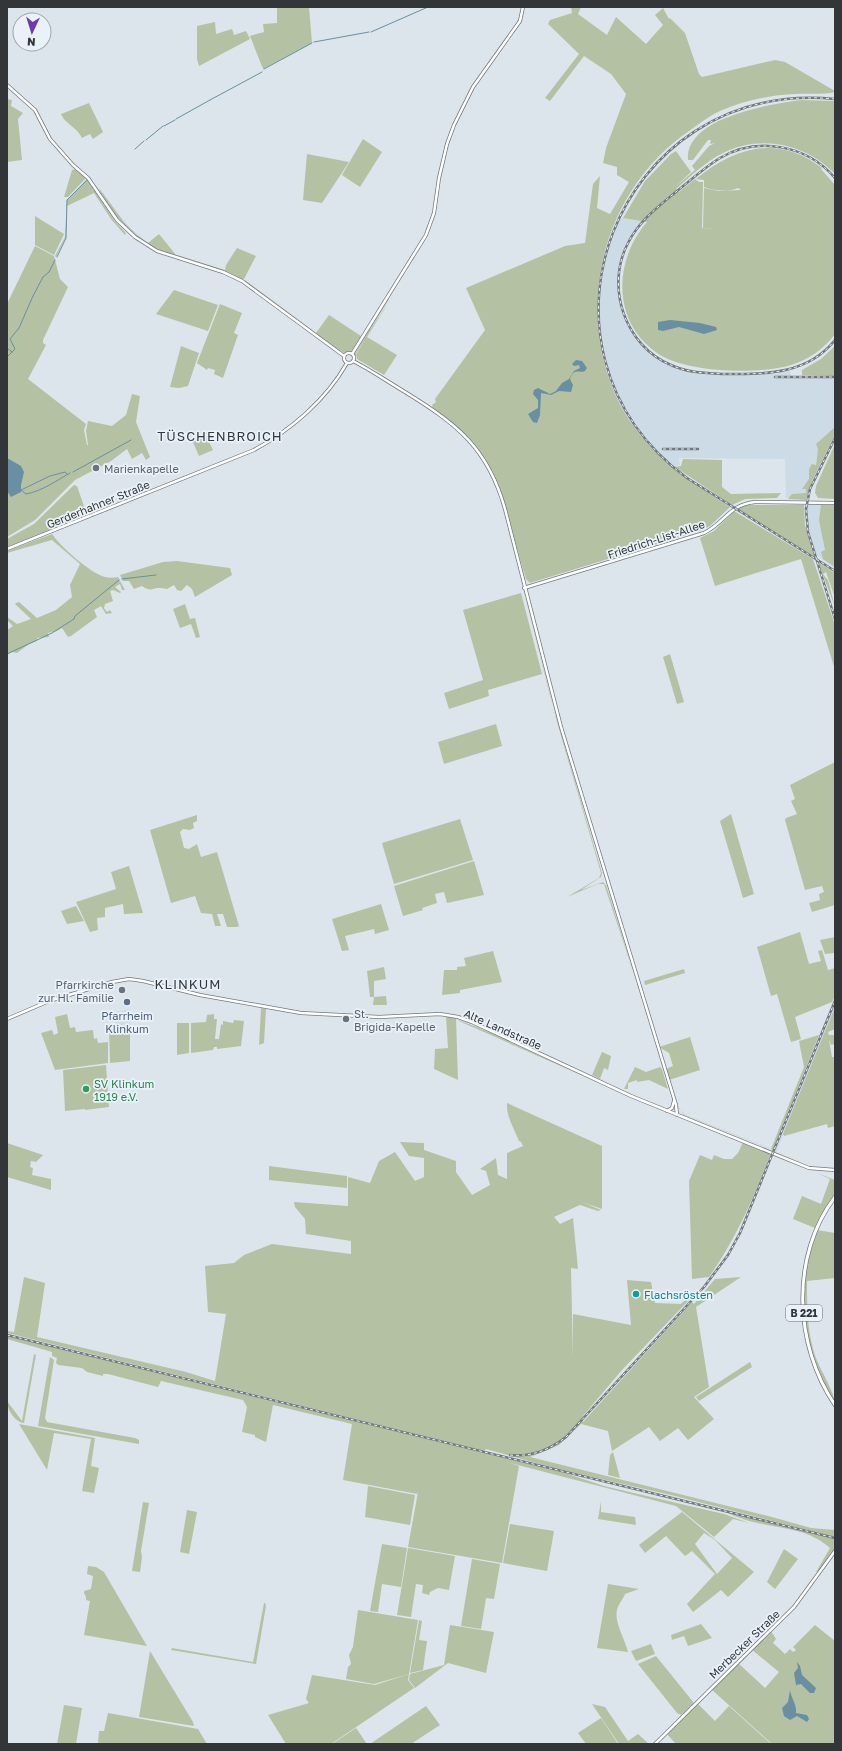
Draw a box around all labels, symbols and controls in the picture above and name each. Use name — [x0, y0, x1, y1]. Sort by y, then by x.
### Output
north arrow — [12, 12, 52, 52]
text: N — [27, 36, 36, 49]
district label: TÜSCHENBROICH — [157, 428, 283, 444]
place label: Marienkapelle — [104, 462, 179, 475]
marker: Marienkapelle — [91, 463, 101, 473]
street label: Gerderhahner Straße — [45, 477, 151, 531]
street label: Friedrich-List-Allee — [606, 517, 706, 561]
district label: KLINKUM — [155, 976, 221, 992]
place label: Pfarrkirche zur Hl. Familie — [38, 978, 114, 1004]
marker: Pfarrkirche zur Hl. Familie — [117, 985, 127, 995]
marker: Pfarrheim Klinkum — [122, 997, 132, 1007]
street label: Alte Landstraße — [462, 1006, 544, 1052]
place label: St. Brigida-Kapelle — [354, 1007, 436, 1033]
place label: Pfarrheim Klinkum — [101, 1009, 153, 1035]
marker: St. Brigida-Kapelle — [341, 1014, 351, 1024]
place label: SV Klinkum 1919 e.V. — [94, 1077, 154, 1103]
marker: SV Klinkum 1919 e.V. — [81, 1084, 91, 1094]
place label: Flachsrösten — [644, 1288, 713, 1301]
marker: Flachsrösten — [631, 1289, 641, 1299]
road number: B 221 — [786, 1305, 822, 1321]
street label: Merbecker Straße — [706, 1607, 782, 1681]

